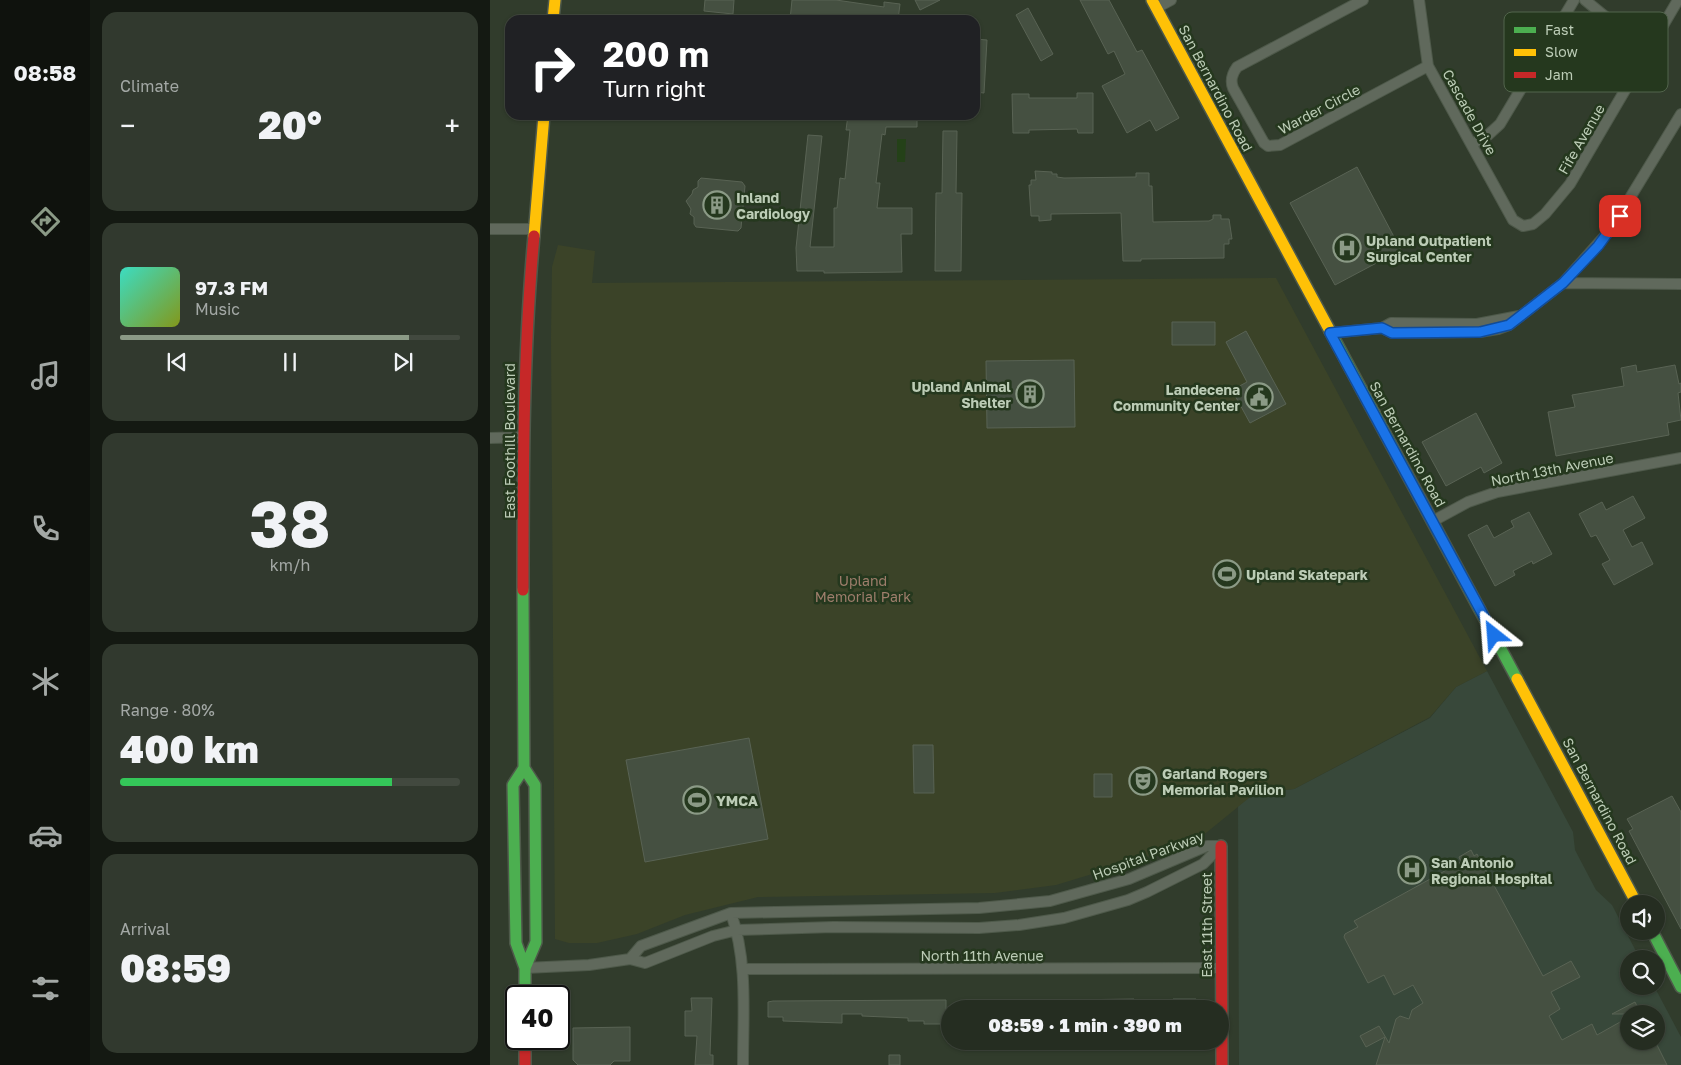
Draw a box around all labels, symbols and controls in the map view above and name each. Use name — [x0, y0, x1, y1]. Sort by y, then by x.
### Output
legend — [1504, 12, 1668, 92]
text: Fast — [1545, 21, 1574, 38]
street label: San Bernardino Road — [1175, 22, 1257, 154]
text: 200 m — [603, 33, 709, 75]
icon: right — [520, 35, 585, 100]
text: Slow — [1545, 43, 1578, 60]
text: 08:58 — [14, 59, 76, 86]
street label: Cascade Drive — [1439, 66, 1501, 158]
text: Jam — [1545, 66, 1573, 83]
text: Turn right — [603, 75, 706, 102]
text: Climate — [120, 76, 179, 96]
street label: Warder Circle — [1275, 80, 1363, 138]
street label: Fife Avenue — [1554, 101, 1608, 177]
text: 20° — [258, 102, 322, 147]
text: − — [120, 109, 135, 142]
text: + — [445, 109, 460, 142]
place label: Inland Cardiology — [736, 189, 811, 222]
building icon: Inland Cardiology — [702, 190, 732, 220]
pin — [1599, 195, 1641, 237]
icon: arrive — [1606, 202, 1634, 230]
icon: directions — [28, 204, 63, 239]
place label: Upland Outpatient Surgical Center — [1366, 232, 1492, 265]
hospital icon: Upland Outpatient Surgical Center — [1332, 233, 1362, 263]
text: 97.3 FM — [195, 276, 268, 299]
text: Music — [195, 299, 240, 319]
icon: previous — [163, 348, 191, 376]
icon: pause — [276, 348, 304, 376]
icon: next — [389, 348, 417, 376]
icon: music — [28, 358, 63, 393]
street label: East Foothill Boulevard — [501, 363, 518, 519]
place label: Upland Animal Shelter — [911, 378, 1012, 411]
street label: San Bernardino Road — [1366, 378, 1450, 510]
building icon: Upland Animal Shelter — [1015, 379, 1045, 409]
place label: Landecena Community Center — [1113, 381, 1241, 414]
public building icon: Landecena Community Center — [1244, 382, 1274, 412]
street label: North 13th Avenue — [1489, 449, 1615, 489]
text: 38 — [249, 483, 331, 561]
icon: phone — [28, 511, 63, 546]
text: km/h — [270, 555, 310, 575]
sports icon: Upland Skatepark — [1212, 559, 1242, 589]
place label: Upland Skatepark — [1246, 566, 1368, 583]
park label: Upland Memorial Park — [815, 572, 911, 605]
position arrow — [1467, 608, 1519, 660]
icon: climate — [28, 664, 63, 699]
text: Range · 80% — [120, 700, 215, 720]
text: 400 km — [120, 726, 259, 771]
street label: San Bernardino Road — [1559, 735, 1641, 867]
place label: Garland Rogers Memorial Pavilion — [1162, 765, 1284, 798]
theatre icon: Garland Rogers Memorial Pavilion — [1128, 766, 1158, 796]
sports icon: YMCA — [682, 785, 712, 815]
place label: YMCA — [716, 792, 758, 809]
icon: car — [28, 818, 63, 853]
street label: Hospital Parkway — [1090, 827, 1206, 883]
place label: San Antonio Regional Hospital — [1431, 854, 1552, 887]
hospital icon: San Antonio Regional Hospital — [1397, 855, 1427, 885]
street label: East 11th Street — [1198, 872, 1215, 978]
map controls — [1620, 895, 1665, 1050]
button: sound — [1620, 895, 1665, 940]
text: Arrival — [120, 919, 170, 939]
text: 08:59 — [120, 945, 231, 990]
street label: North 11th Avenue — [920, 947, 1044, 964]
button: search — [1620, 950, 1665, 995]
icon: filters — [28, 971, 63, 1006]
speed limit sign: 40 — [505, 985, 570, 1050]
button: layers — [1620, 1005, 1665, 1050]
text: 08:59 · 1 min · 390 m — [988, 1013, 1182, 1036]

